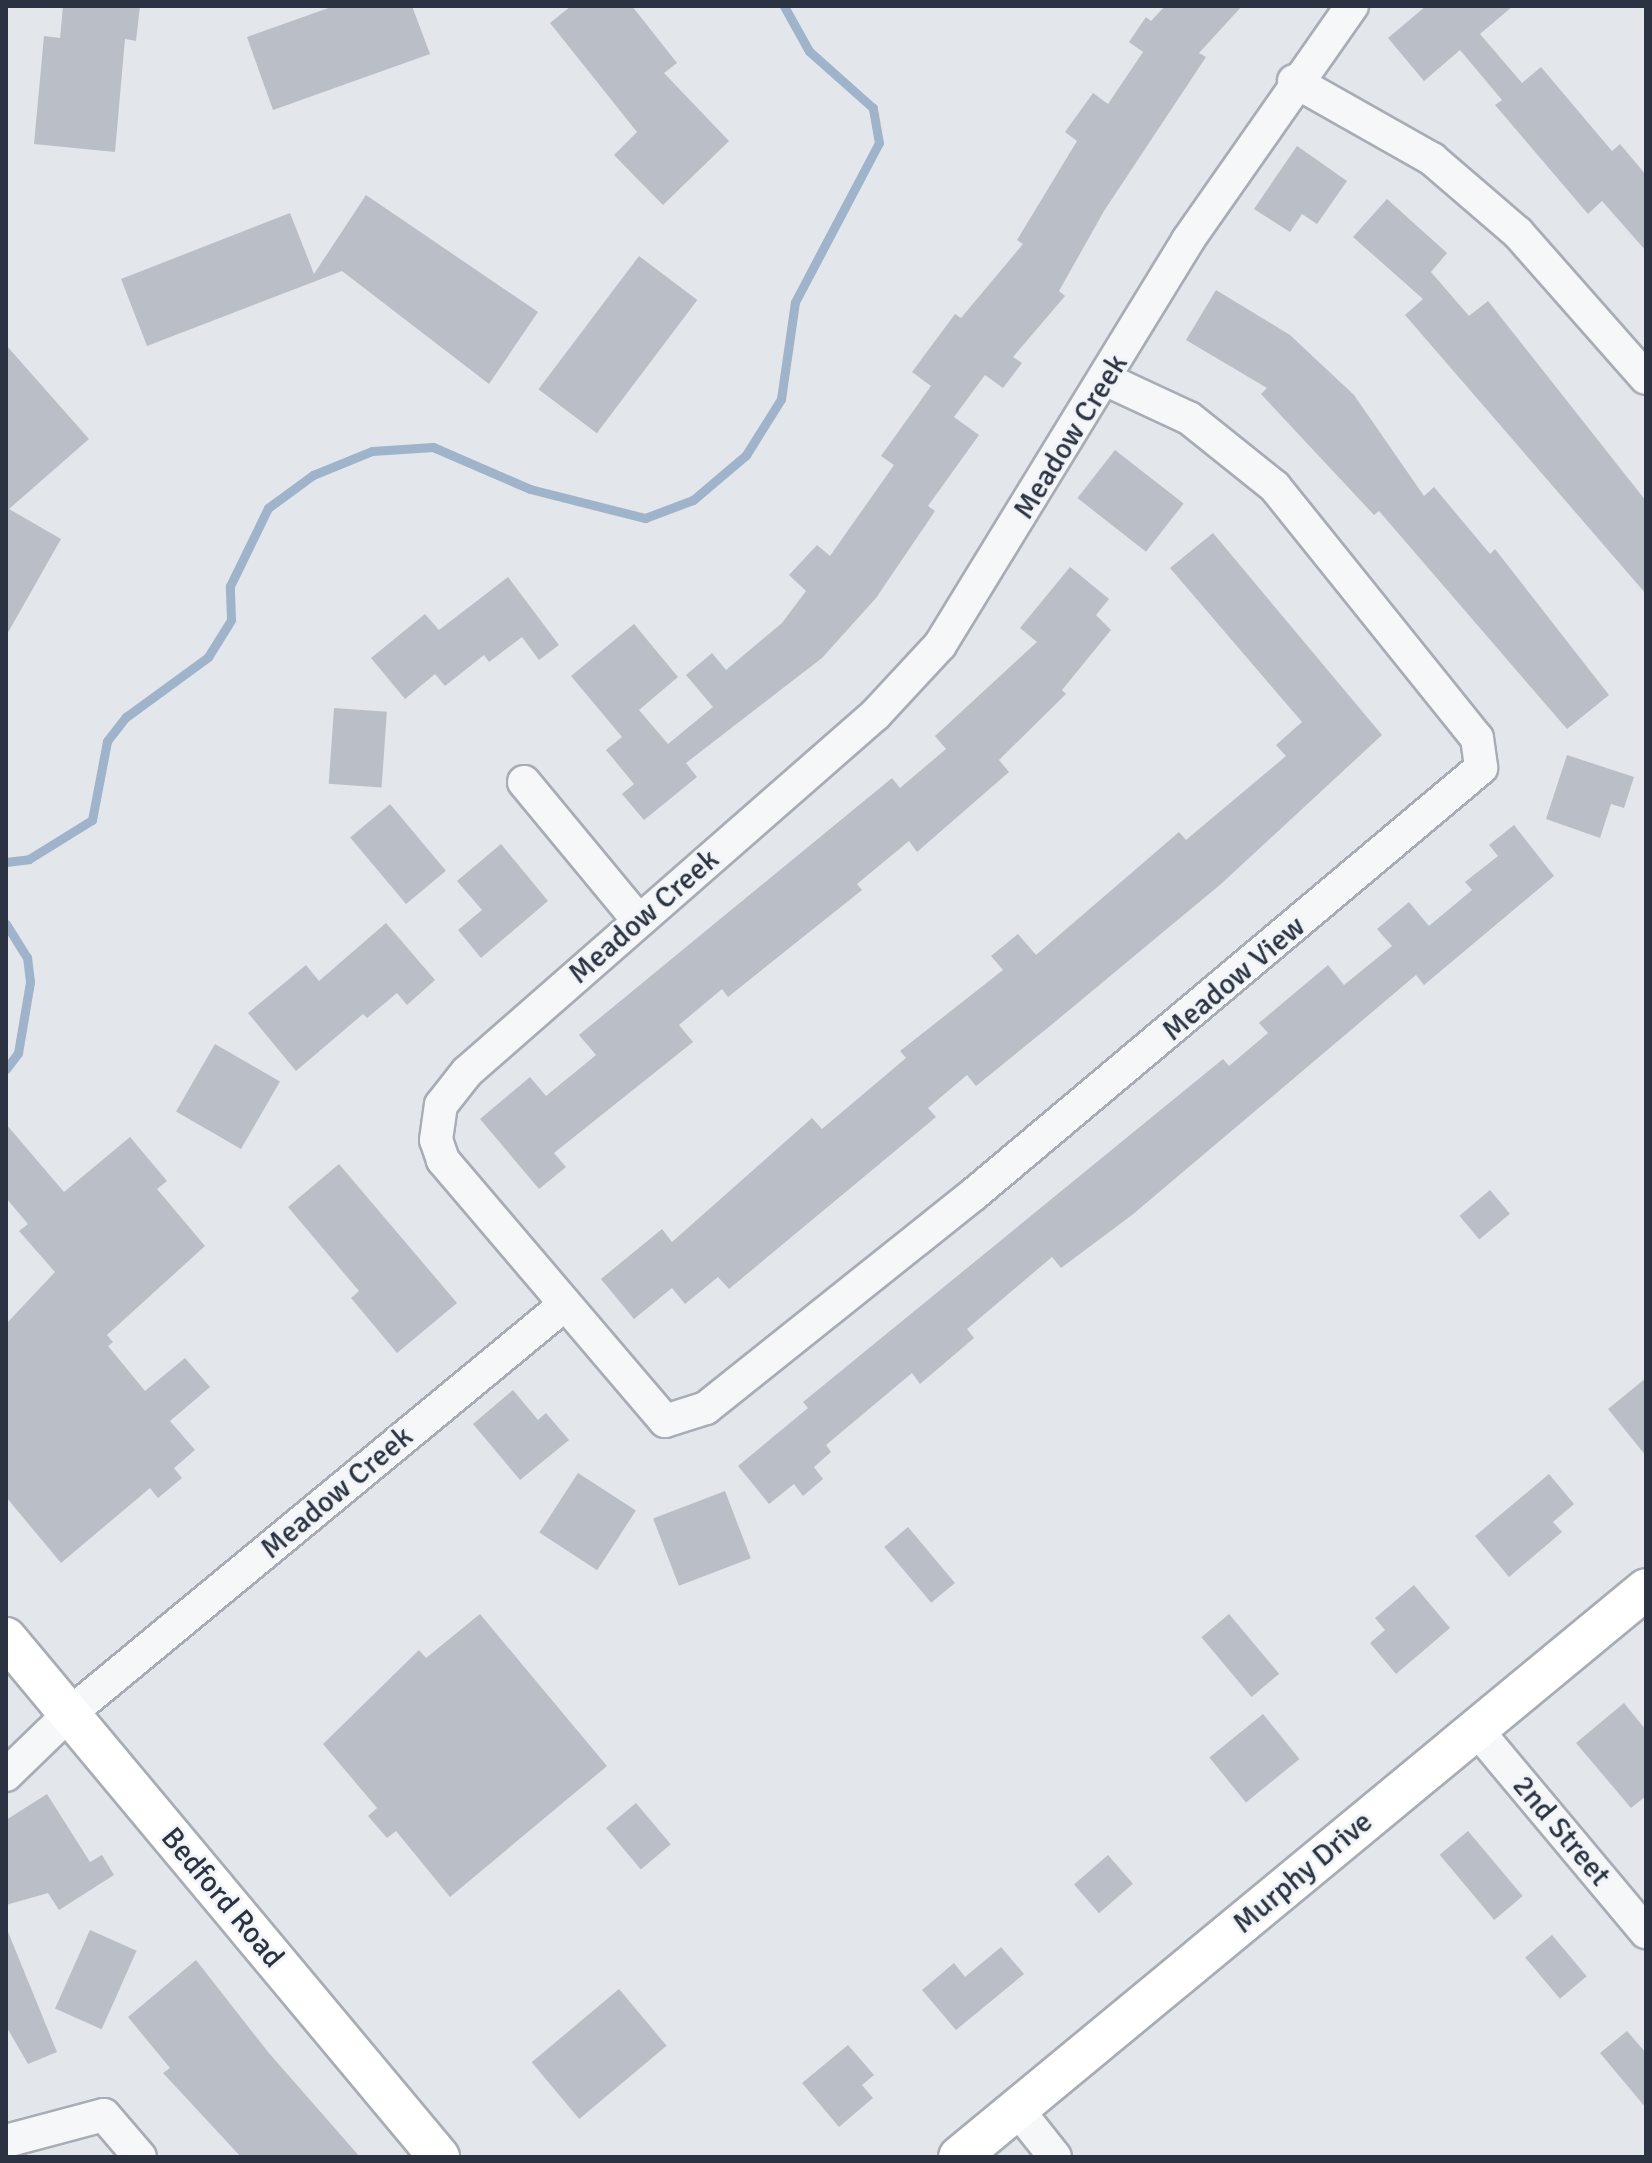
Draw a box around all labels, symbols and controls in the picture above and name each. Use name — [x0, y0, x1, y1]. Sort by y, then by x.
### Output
street label: Meadow Creek — [1006, 348, 1136, 526]
street label: Meadow Creek — [561, 842, 727, 992]
street label: Meadow View — [1155, 909, 1313, 1049]
street label: Meadow Creek — [254, 1419, 420, 1567]
street label: 2nd Street — [1504, 1768, 1618, 1894]
street label: Murphy Drive — [1226, 1804, 1380, 1942]
street label: Bedford Road — [153, 1821, 291, 1975]

